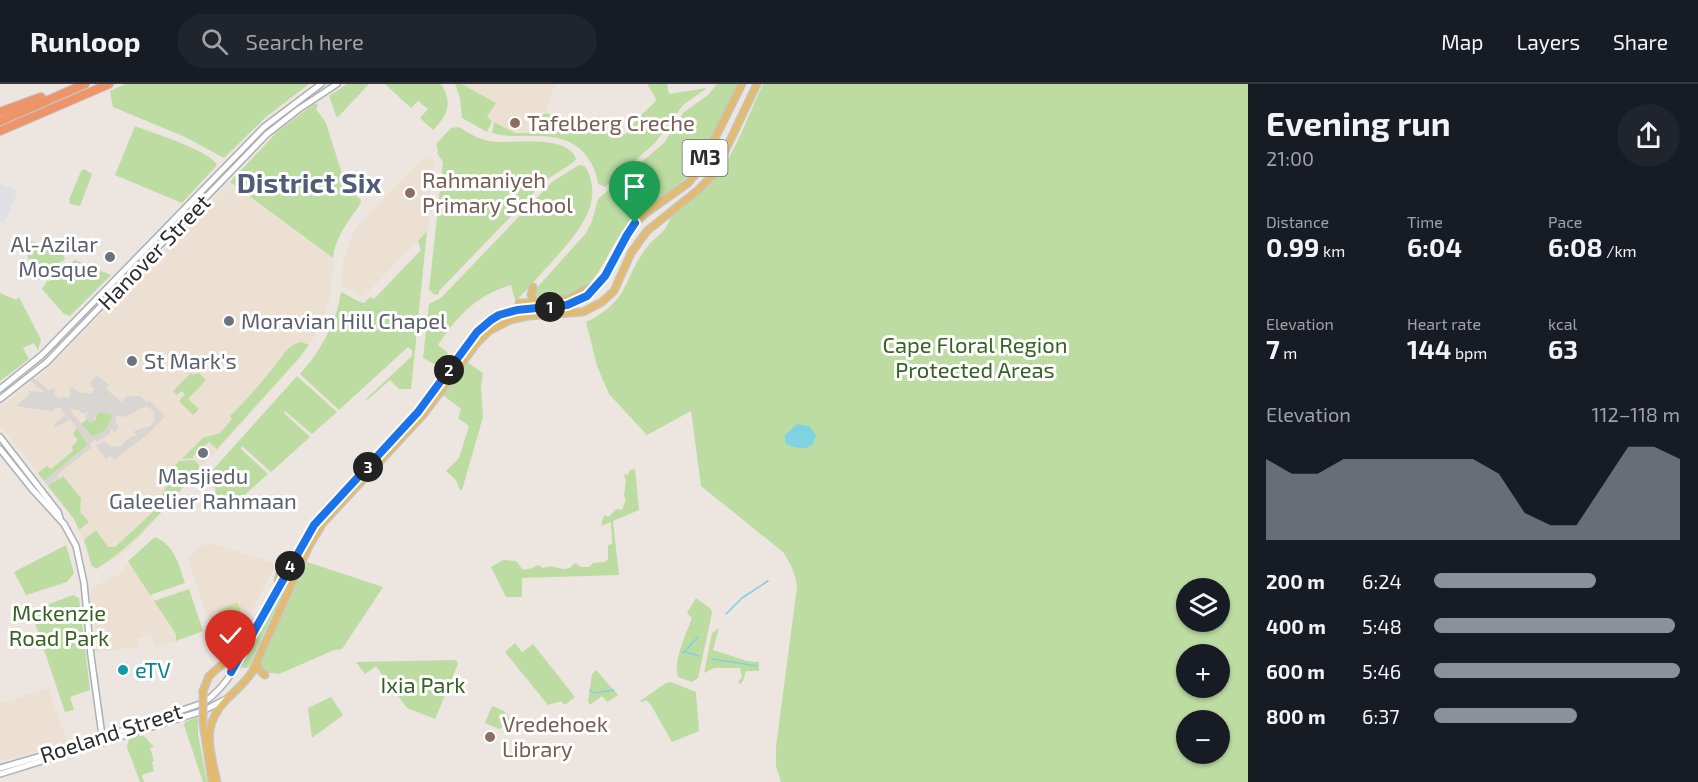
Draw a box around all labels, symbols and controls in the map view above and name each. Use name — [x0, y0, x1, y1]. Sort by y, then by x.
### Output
search box — [177, 14, 597, 68]
text: Runloop — [30, 24, 141, 58]
icon: search — [198, 25, 231, 58]
text: Search here — [246, 28, 364, 54]
text: Map — [1441, 29, 1483, 54]
text: Layers — [1516, 29, 1580, 54]
text: Share — [1613, 29, 1668, 54]
text: Evening run — [1266, 103, 1451, 143]
button: share — [1617, 104, 1680, 167]
place label: Tafelberg Creche — [527, 109, 695, 135]
marker: Tafelberg Creche — [508, 116, 522, 130]
road number: M3 — [682, 140, 728, 176]
text: 21:00 — [1266, 146, 1314, 170]
pin — [609, 161, 660, 223]
district label: District Six — [237, 165, 381, 199]
place label: Rahmaniyeh Primary School — [422, 166, 573, 217]
icon: arrive — [618, 170, 651, 203]
marker: Rahmaniyeh Primary School — [403, 186, 417, 200]
street label: Hanover Street — [92, 188, 215, 314]
text: Distance — [1266, 212, 1329, 231]
text: Time — [1407, 212, 1443, 231]
text: Pace — [1548, 212, 1582, 231]
place label: Al-Azilar Mosque — [11, 230, 98, 281]
text: 0.99 — [1266, 231, 1319, 262]
text: 6:04 — [1407, 231, 1462, 262]
text: 6:08 — [1548, 231, 1603, 262]
text: km — [1319, 241, 1345, 260]
text: /km — [1603, 241, 1637, 260]
marker: Al-Azilar Mosque — [103, 250, 117, 264]
pin: 1 — [535, 292, 565, 322]
text: 1 — [547, 297, 553, 316]
place label: Moravian Hill Chapel — [241, 307, 447, 333]
marker: Moravian Hill Chapel — [222, 314, 236, 328]
text: Elevation — [1266, 314, 1334, 333]
text: Heart rate — [1407, 314, 1481, 333]
text: kcal — [1548, 314, 1577, 333]
park label: Cape Floral Region Protected Areas — [882, 331, 1068, 382]
text: 7 — [1266, 333, 1280, 364]
text: 144 — [1407, 333, 1451, 364]
text: 63 — [1548, 333, 1578, 364]
text: m — [1280, 343, 1297, 362]
text: bpm — [1451, 343, 1487, 362]
place label: St Mark's — [144, 347, 237, 373]
marker: St Mark's — [125, 354, 139, 368]
pin: 2 — [434, 355, 464, 385]
text: 2 — [444, 360, 454, 379]
text: Elevation — [1266, 402, 1351, 426]
text: 112–118 m — [1592, 402, 1680, 426]
marker: Masjiedu Galeelier Rahmaan — [196, 446, 210, 460]
pin: 3 — [353, 452, 383, 482]
text: 3 — [363, 457, 373, 476]
place label: Masjiedu Galeelier Rahmaan — [109, 462, 297, 513]
pin: 4 — [275, 551, 305, 581]
text: 4 — [285, 556, 295, 575]
text: 200 m — [1266, 569, 1325, 593]
text: 6:24 — [1362, 569, 1402, 593]
map controls — [1176, 578, 1230, 764]
button: layers — [1176, 578, 1230, 632]
park label: Mckenzie Road Park — [9, 599, 109, 650]
pin — [205, 610, 256, 672]
text: 400 m — [1266, 614, 1326, 638]
text: 5:48 — [1362, 614, 1402, 638]
icon: check — [214, 619, 247, 652]
button: + — [1176, 644, 1230, 698]
place label: eTV — [135, 656, 171, 682]
text: 600 m — [1266, 659, 1325, 683]
text: 5:46 — [1362, 659, 1401, 683]
marker: eTV — [116, 663, 130, 677]
park label: Ixia Park — [381, 671, 465, 697]
street label: Roeland Street — [36, 697, 185, 767]
text: 800 m — [1266, 704, 1326, 728]
text: 6:37 — [1362, 704, 1400, 728]
place label: Vredehoek Library — [502, 710, 608, 761]
button: − — [1176, 710, 1230, 764]
marker: Vredehoek Library — [483, 730, 497, 744]

